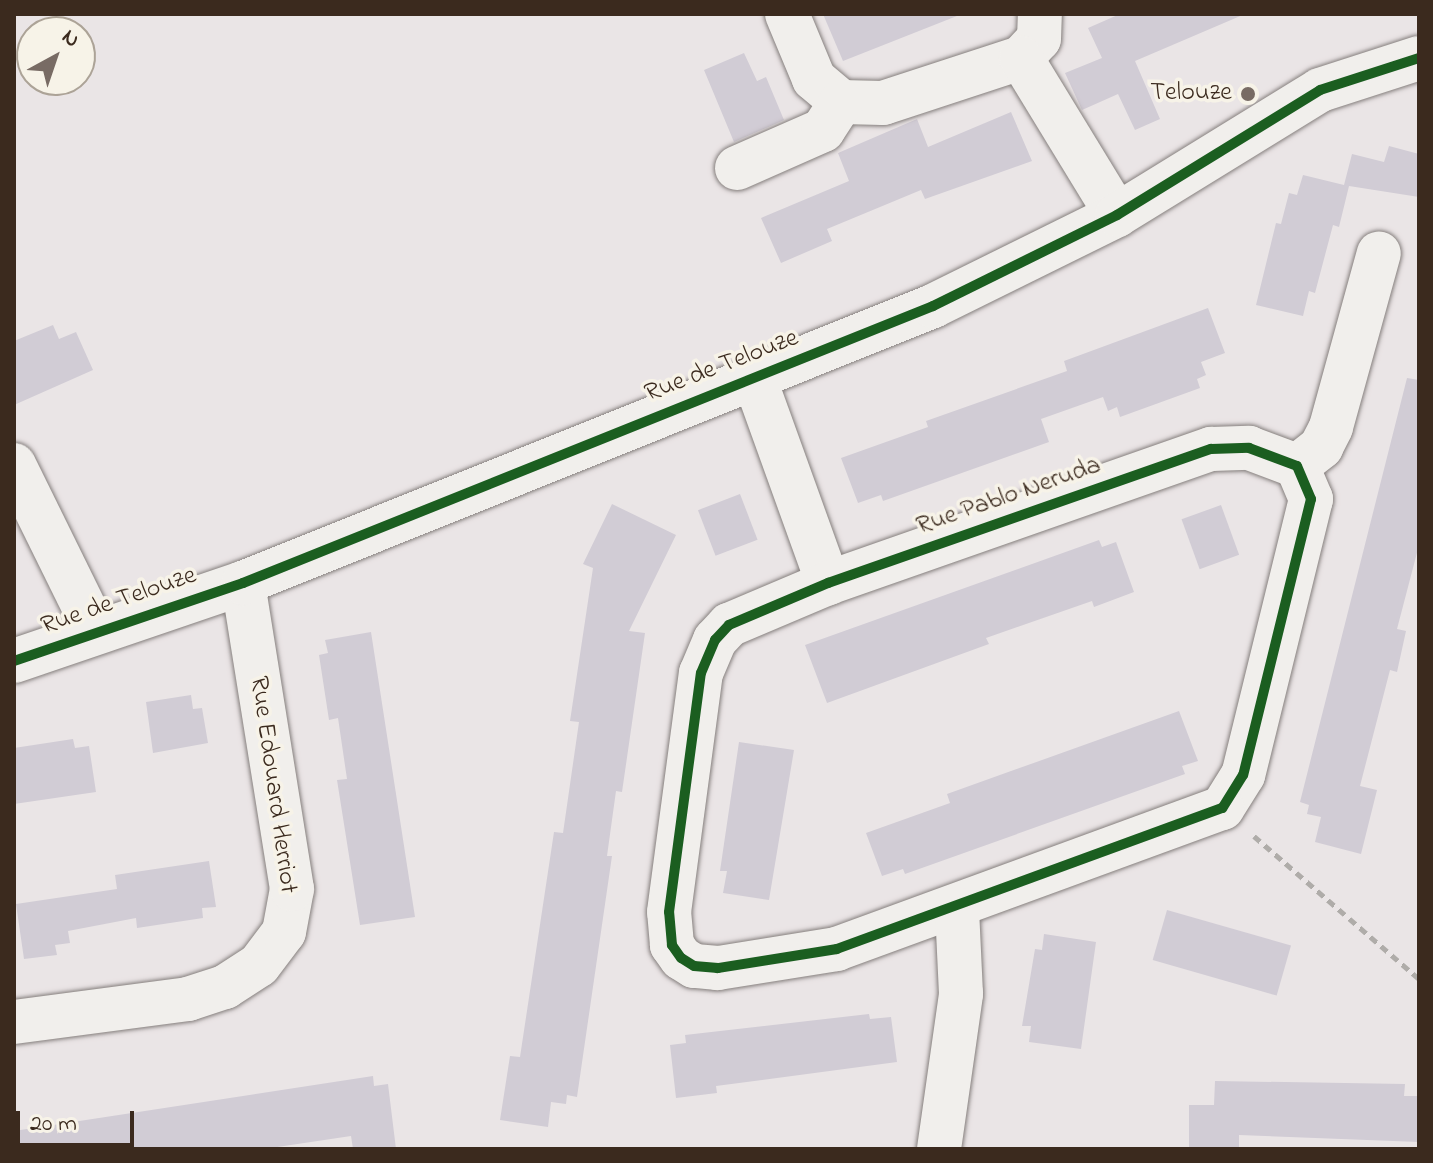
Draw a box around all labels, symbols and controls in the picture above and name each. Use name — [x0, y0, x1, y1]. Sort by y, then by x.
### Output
north arrow — [16, 16, 96, 96]
text: N — [54, 22, 86, 56]
place label: Telouze — [1150, 78, 1232, 110]
marker: Telouze — [1239, 85, 1257, 103]
street label: Rue de Telouze — [641, 323, 803, 411]
street label: Rue Pablo Neruda — [913, 451, 1105, 543]
street label: Rue de Telouze — [37, 561, 201, 643]
street label: Rue Edouard Herriot — [241, 674, 303, 896]
scale bar — [20, 1095, 138, 1145]
text: 20 m — [30, 1107, 77, 1142]

